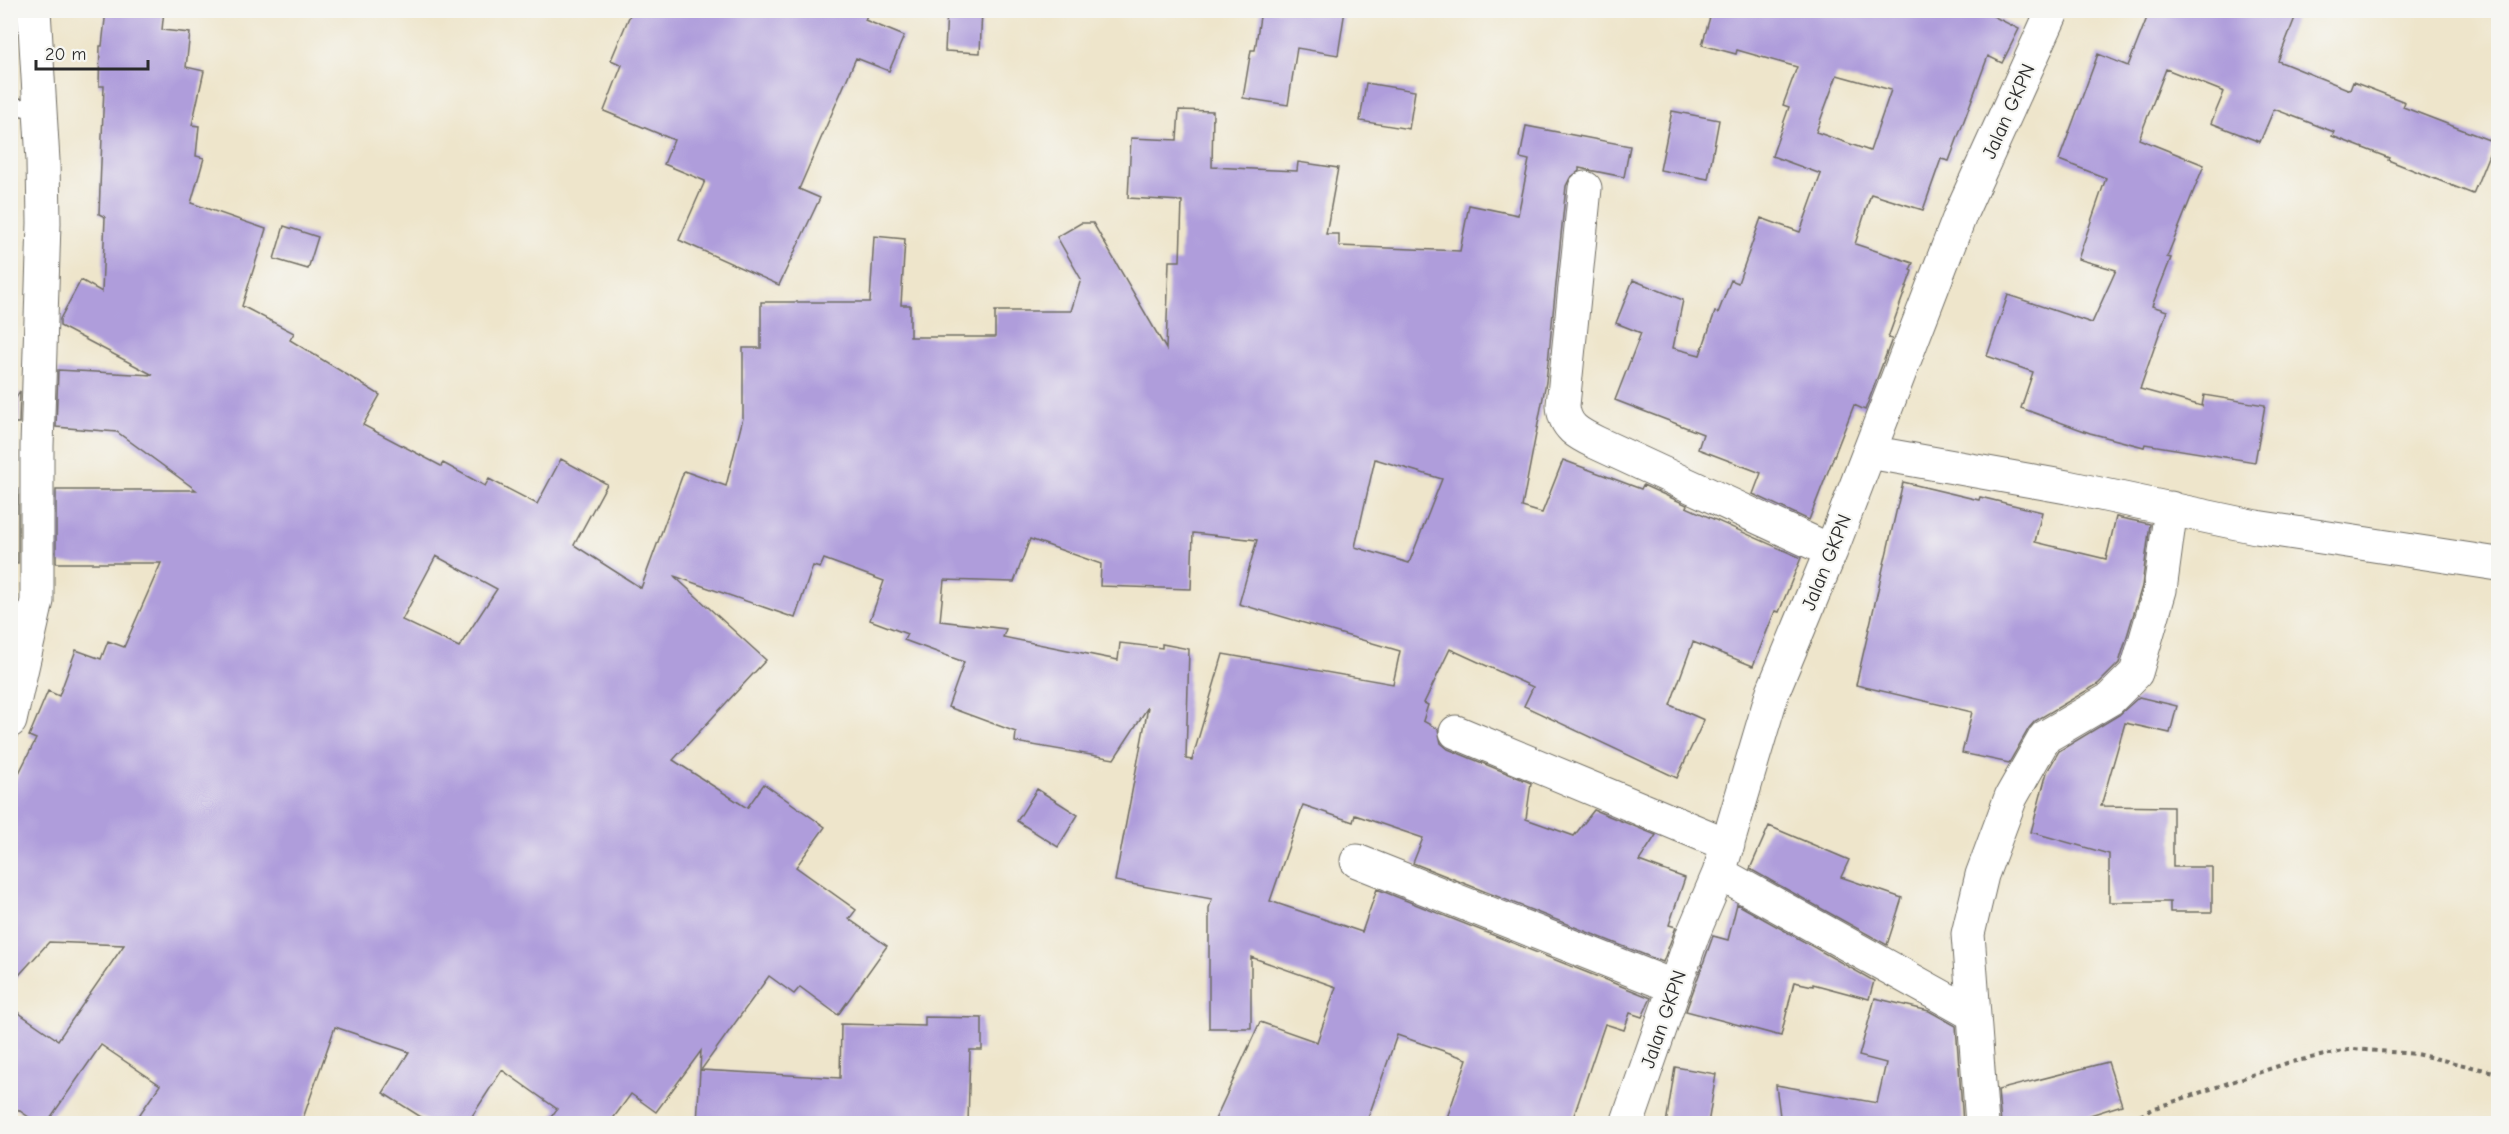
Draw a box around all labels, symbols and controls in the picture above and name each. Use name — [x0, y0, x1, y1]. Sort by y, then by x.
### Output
scale bar — [36, 33, 148, 71]
text: 20 m — [45, 44, 86, 65]
street label: Jalan GKPN — [1977, 60, 2040, 162]
street label: Jalan GKPN — [1797, 511, 1856, 614]
street label: Jalan GKPN — [1636, 967, 1691, 1071]

